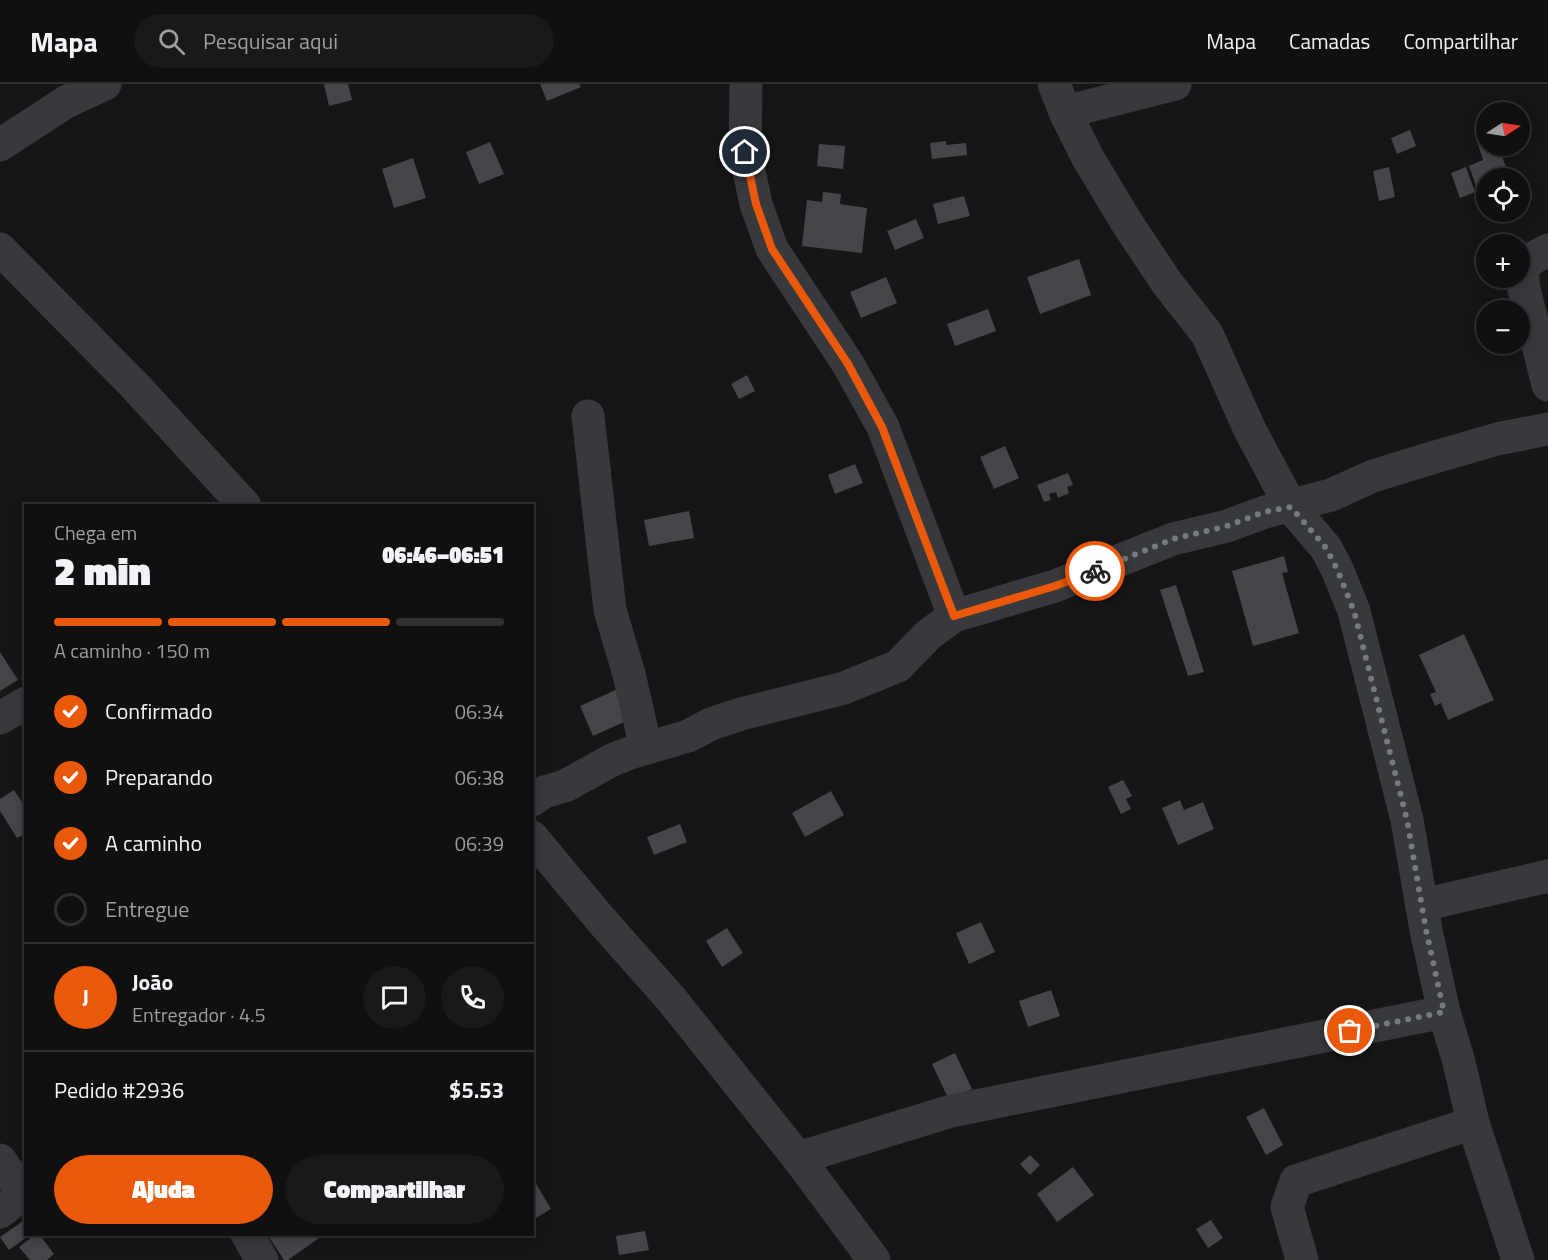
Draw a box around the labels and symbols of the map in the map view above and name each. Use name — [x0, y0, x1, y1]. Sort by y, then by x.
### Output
north arrow — [1476, 102, 1530, 156]
pin — [719, 126, 770, 177]
courier — [1065, 541, 1125, 601]
pin — [1324, 1005, 1375, 1056]

